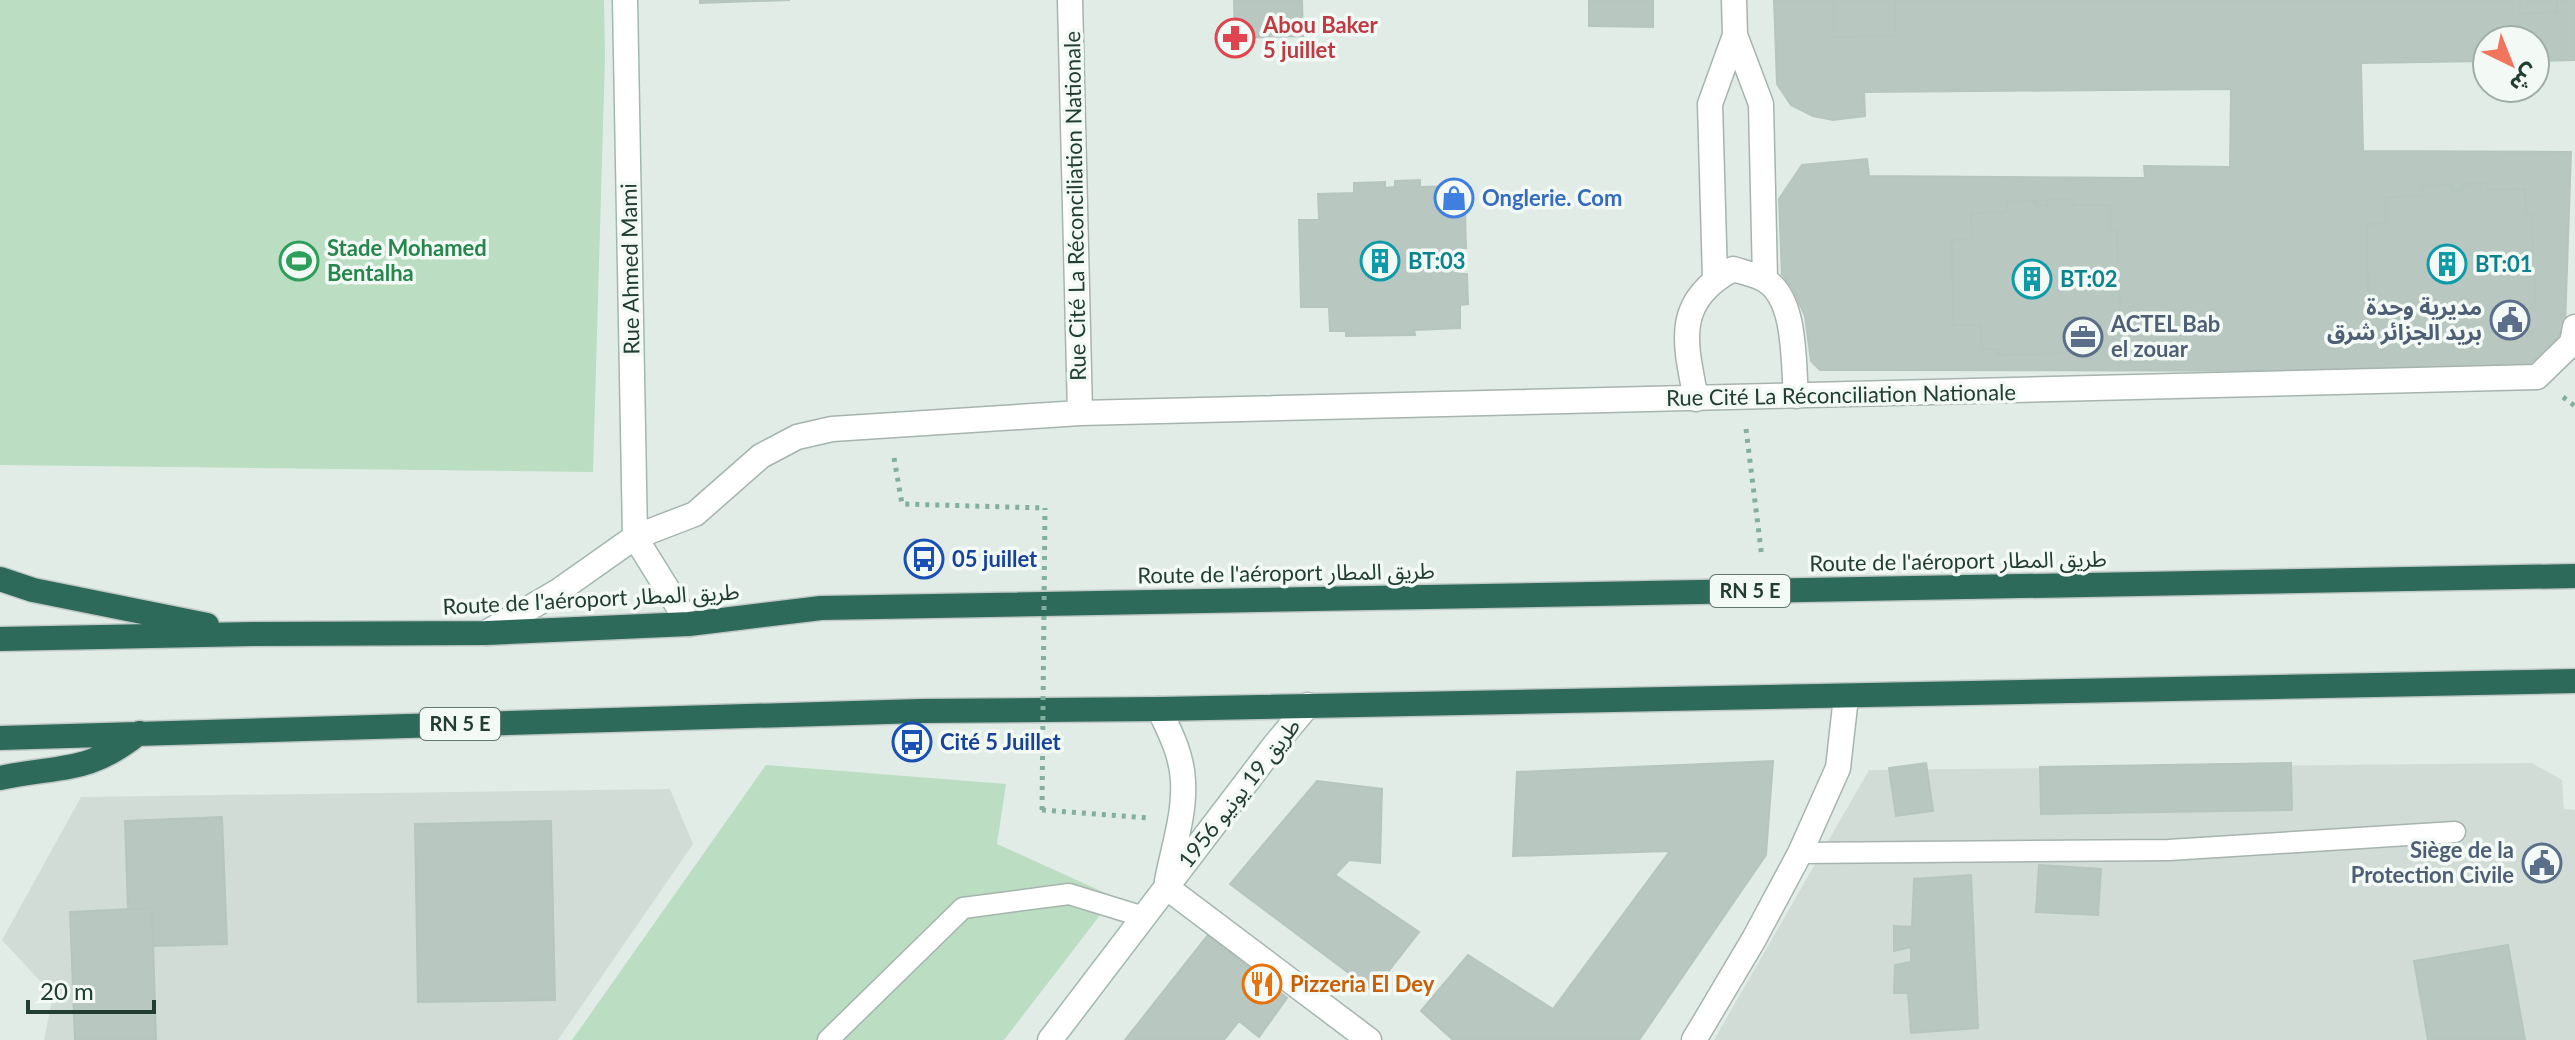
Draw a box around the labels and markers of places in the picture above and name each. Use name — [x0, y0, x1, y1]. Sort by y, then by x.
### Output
place label: Abou Baker 5 juillet — [1262, 11, 1379, 63]
pharmacy icon: Abou Baker 5 juillet — [1214, 17, 1256, 59]
shop icon: Onglerie. Com — [1433, 177, 1475, 219]
place label: Onglerie. Com — [1482, 184, 1622, 211]
place label: Stade Mohamed Bentalha — [327, 234, 487, 286]
sports icon: Stade Mohamed Bentalha — [278, 240, 320, 282]
building icon: BT:03 — [1359, 240, 1401, 282]
building icon: BT:01 — [2426, 243, 2468, 285]
place label: BT:03 — [1408, 247, 1466, 274]
place label: BT:01 — [2475, 250, 2533, 277]
building icon: BT:02 — [2011, 258, 2053, 300]
place label: BT:02 — [2060, 265, 2118, 292]
place label: مديرية وحدة بريد الجزائر شرق — [2327, 293, 2482, 345]
public building icon: مديرية وحدة بريد الجزائر شرق — [2489, 299, 2531, 341]
place label: ACTEL Bab el zouar — [2110, 310, 2220, 362]
office icon: ACTEL Bab el zouar — [2062, 316, 2104, 358]
bus stop icon: 05 juillet — [903, 538, 945, 580]
place label: 05 juillet — [952, 545, 1038, 572]
bus stop icon: Cité 5 Juillet — [891, 721, 933, 763]
place label: Cité 5 Juillet — [940, 728, 1062, 755]
place label: Siège de la Protection Civile — [2351, 836, 2514, 888]
public building icon: Siège de la Protection Civile — [2521, 842, 2563, 884]
restaurant icon: Pizzeria El Dey — [1241, 963, 1283, 1005]
place label: Pizzeria El Dey — [1290, 970, 1435, 997]

